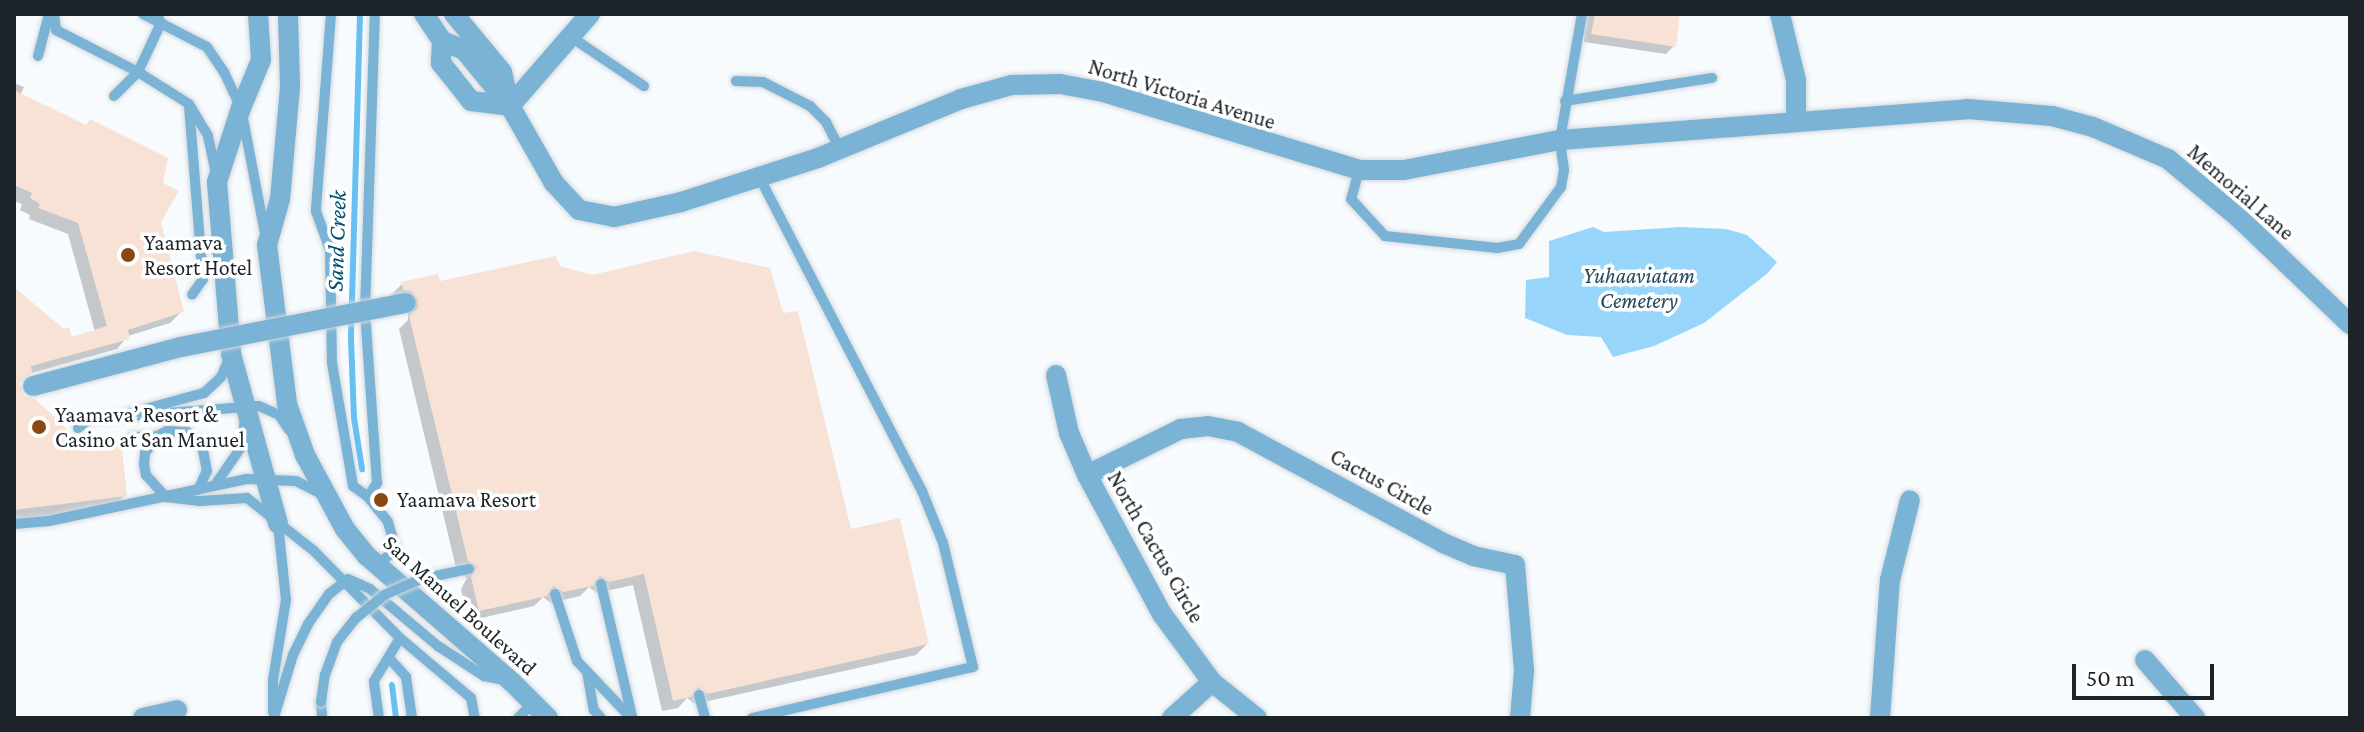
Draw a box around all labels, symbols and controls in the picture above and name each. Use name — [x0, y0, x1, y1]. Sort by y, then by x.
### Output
street label: North Victoria Avenue — [1085, 53, 1279, 135]
street label: Memorial Lane — [2182, 138, 2300, 246]
water label: Sand Creek — [320, 190, 352, 292]
place label: Yaamava Resort Hotel — [144, 229, 252, 280]
marker: Yaamava Resort Hotel — [119, 246, 137, 264]
park label: Yuhaaviatam Cemetery — [1583, 262, 1695, 314]
place label: Yaamava’ Resort & Casino at San Manuel — [55, 401, 245, 452]
marker: Yaamava’ Resort & Casino at San Manuel — [30, 418, 48, 436]
street label: Cactus Circle — [1326, 443, 1438, 521]
street label: North Cactus Circle — [1102, 466, 1210, 628]
place label: Yaamava Resort — [397, 487, 536, 513]
marker: Yaamava Resort — [372, 491, 390, 509]
street label: San Manuel Boulevard — [378, 529, 542, 681]
scale bar — [2076, 648, 2218, 698]
text: 50 m — [2086, 664, 2135, 691]

